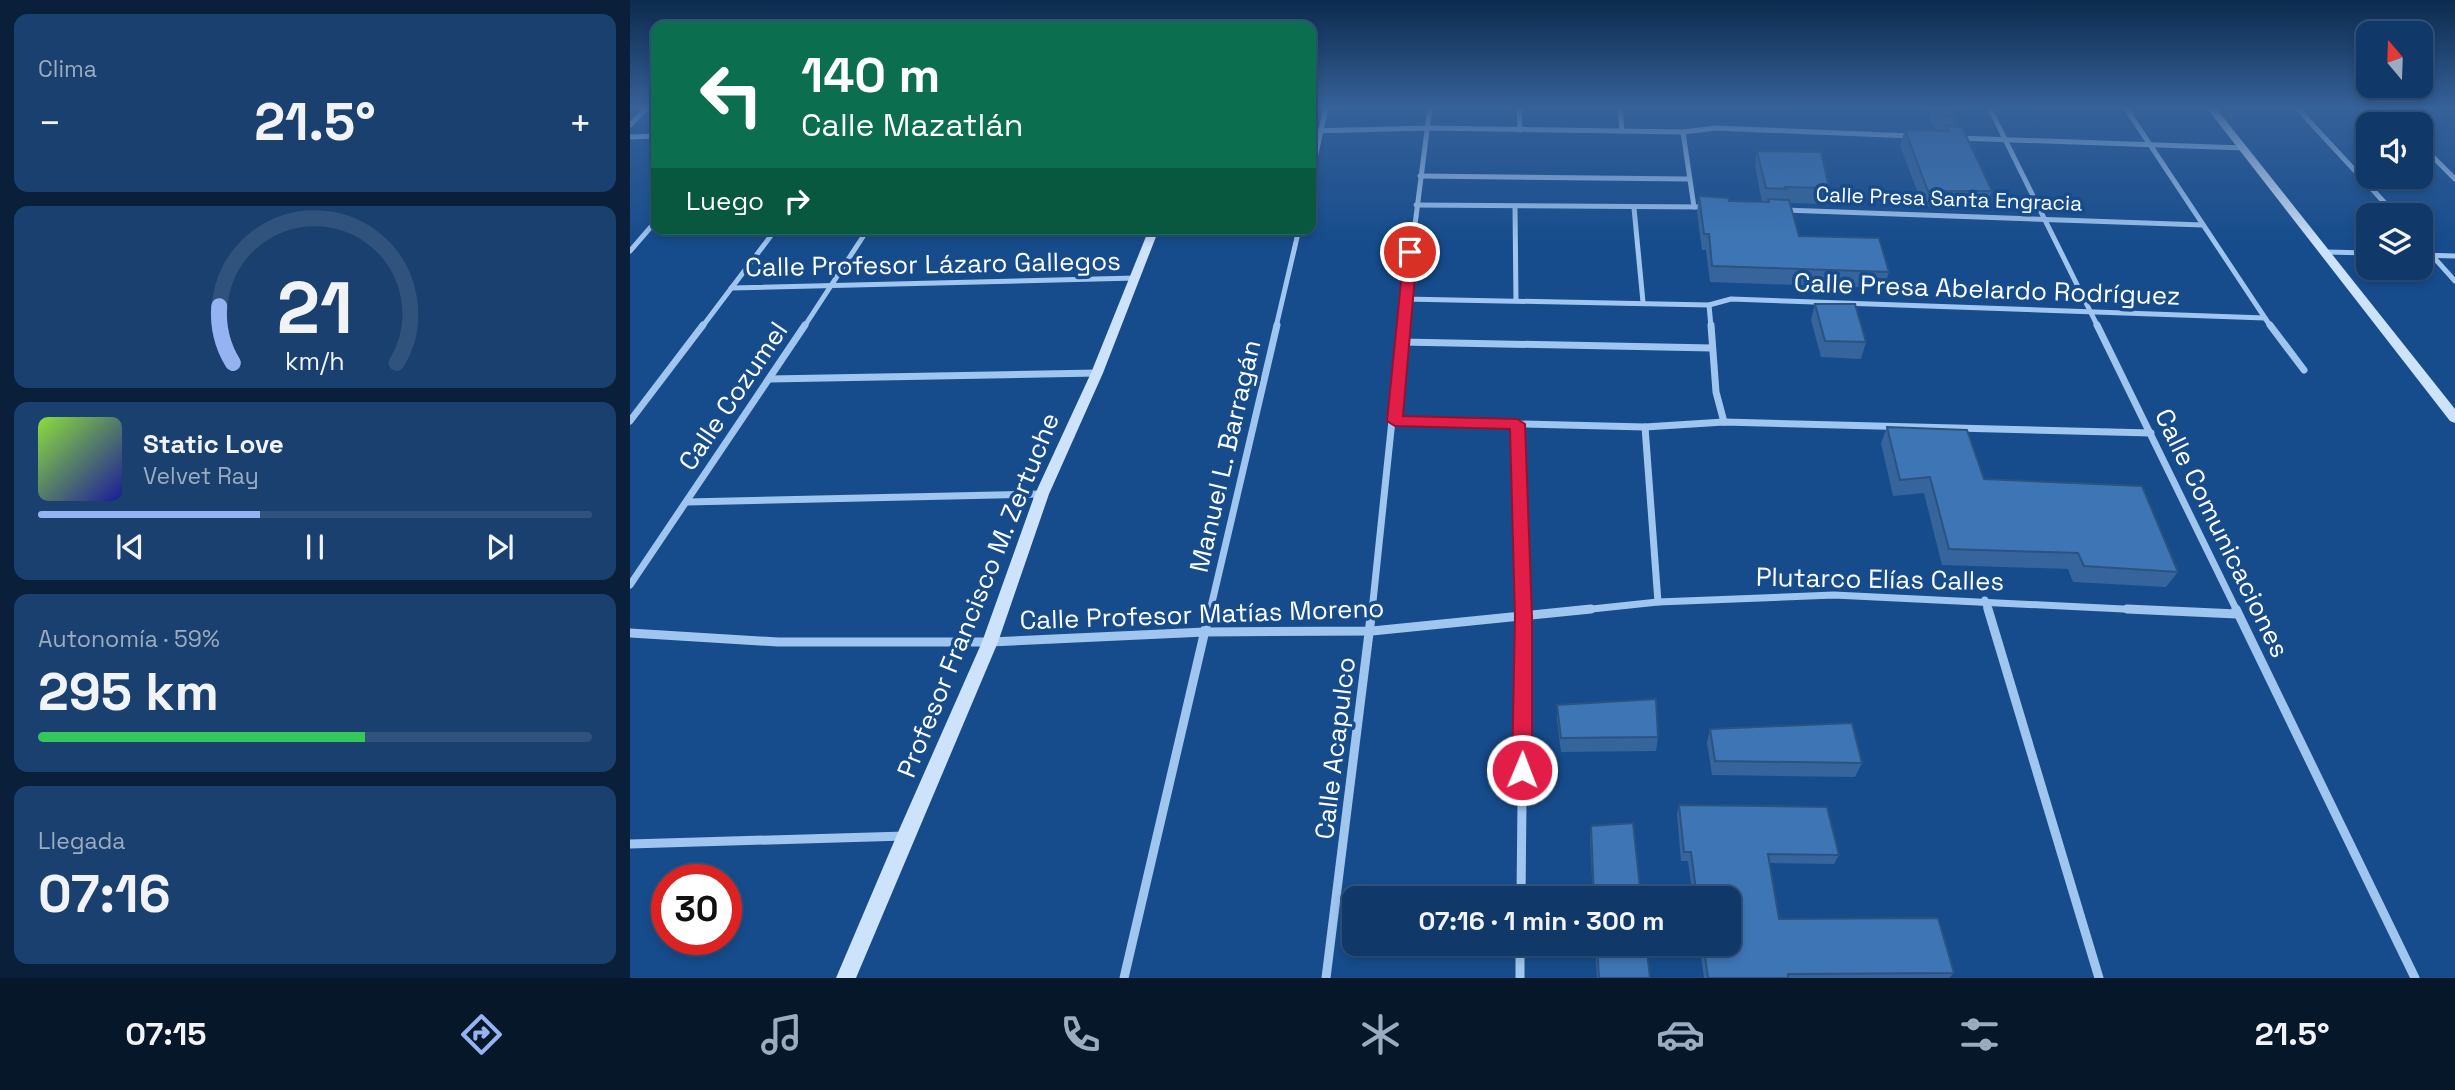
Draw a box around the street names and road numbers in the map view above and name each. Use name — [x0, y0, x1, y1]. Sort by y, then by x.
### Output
street label: Calle Presa Santa Engracia — [1815, 180, 2083, 217]
street label: Calle Profesor Lázaro Gallegos — [745, 244, 1121, 284]
street label: Calle Presa Abelardo Rodríguez — [1793, 265, 2181, 313]
street label: Calle Cozumel — [671, 315, 795, 477]
street label: Manuel L. Barragán — [1182, 336, 1268, 576]
street label: Calle Comunicaciones — [2147, 403, 2297, 663]
street label: Profesor Francisco M. Zertuche — [889, 408, 1067, 782]
street label: Plutarco Elías Calles — [1755, 560, 2005, 598]
street label: Calle Profesor Matías Moreno — [1019, 591, 1385, 637]
street label: Calle Acapulco — [1307, 655, 1363, 841]

